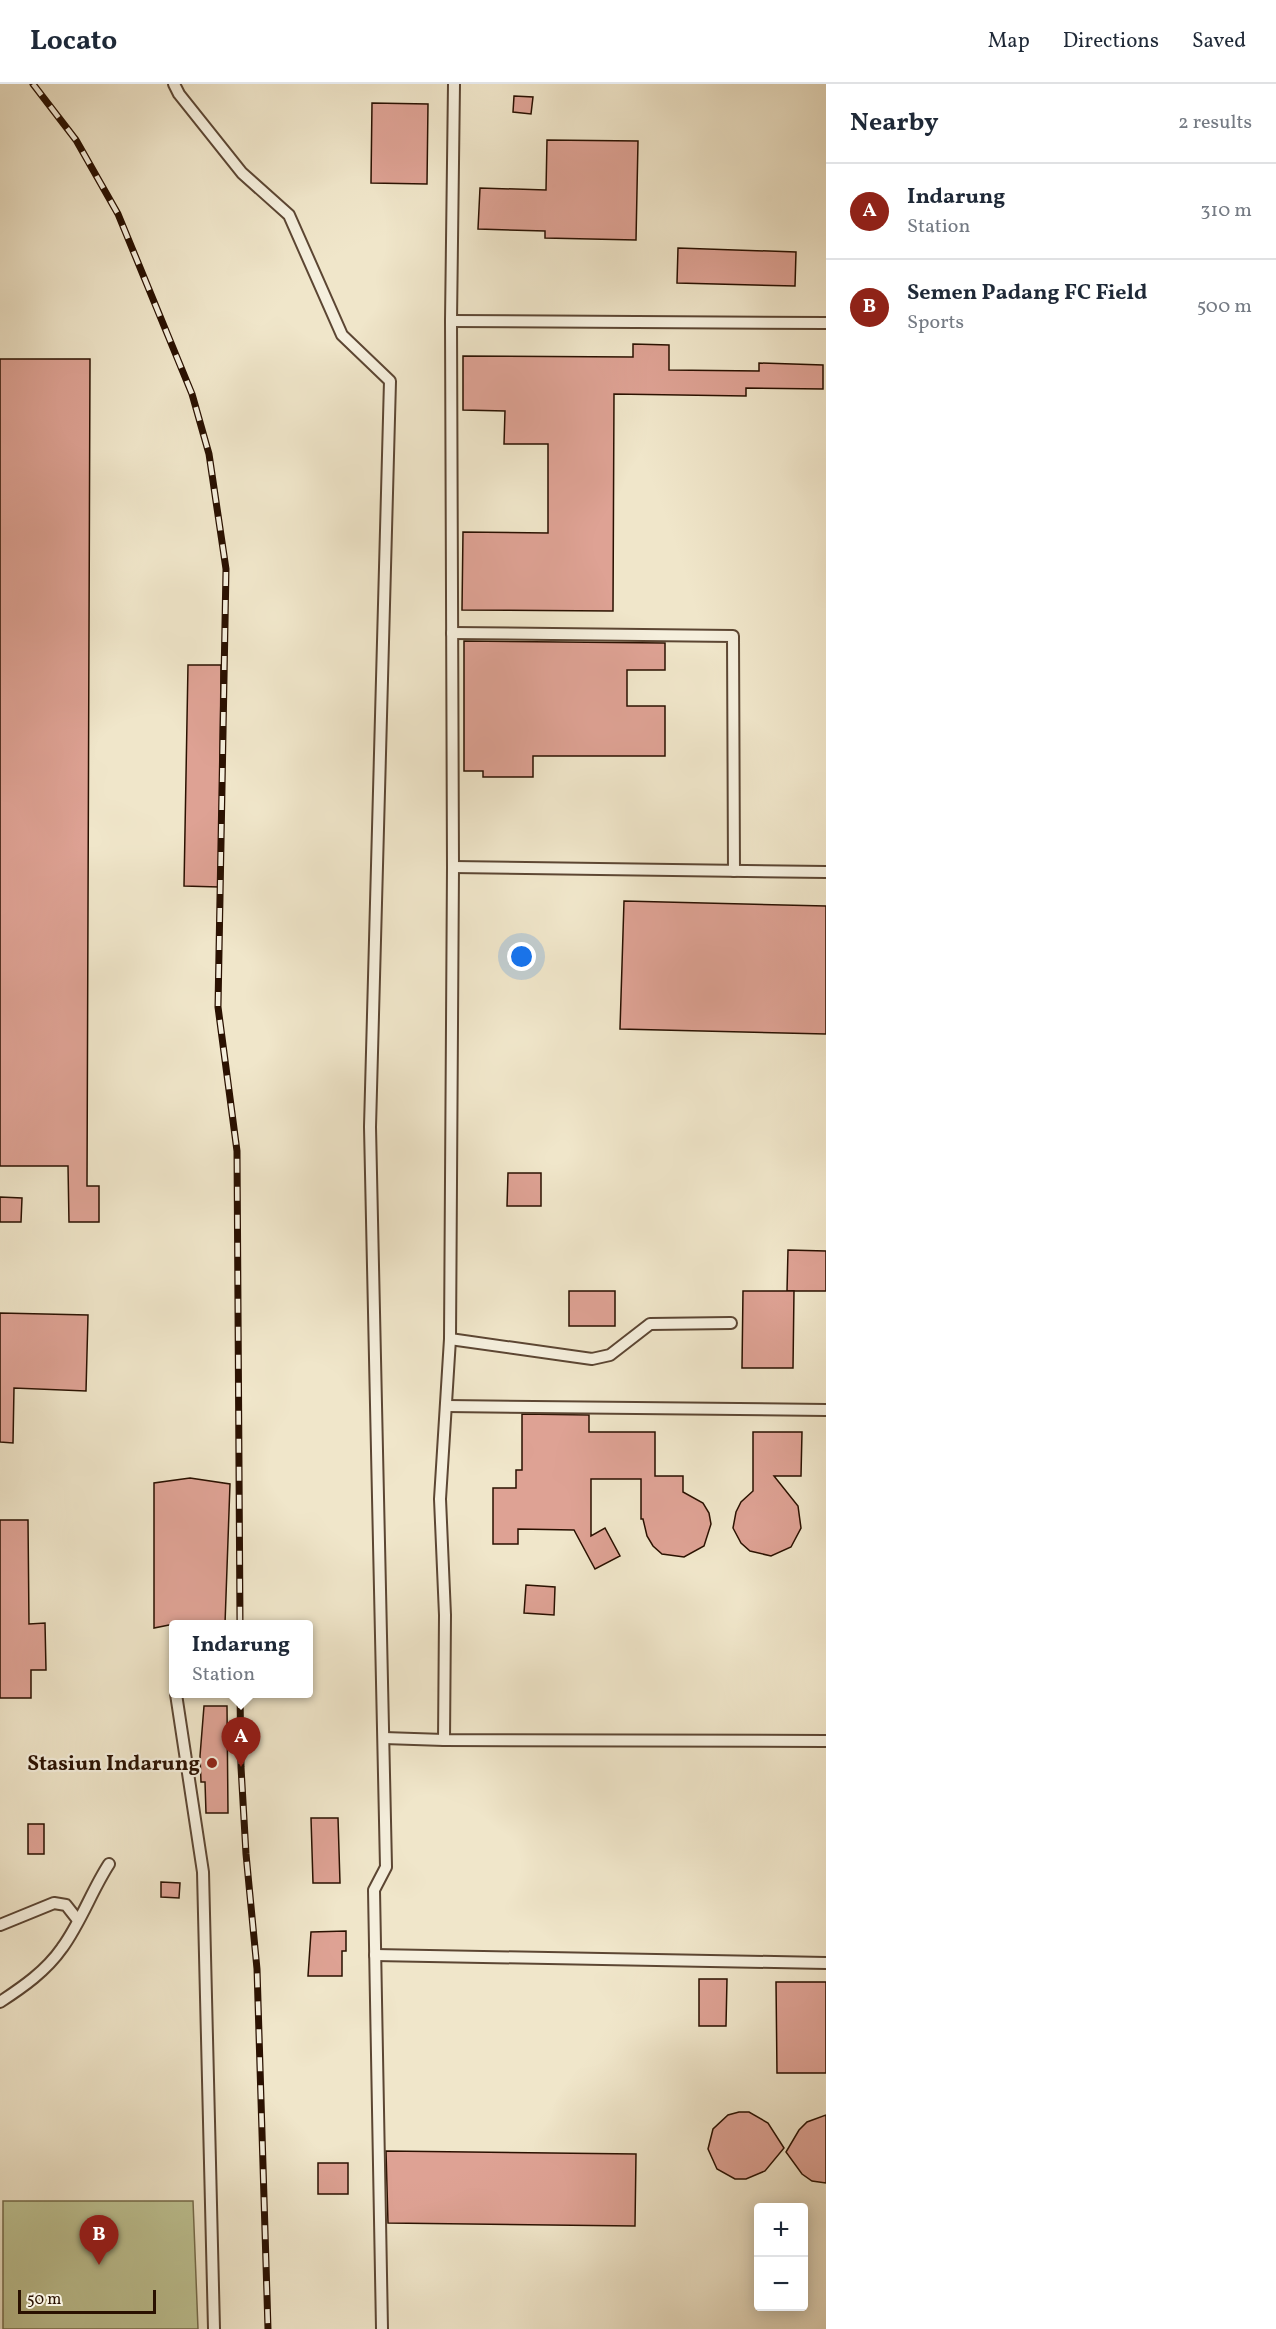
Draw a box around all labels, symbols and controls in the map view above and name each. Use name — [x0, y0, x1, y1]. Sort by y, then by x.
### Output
text: Locato — [30, 22, 117, 61]
text: Map — [988, 27, 1030, 56]
text: Directions — [1063, 27, 1159, 56]
text: Saved — [1192, 27, 1246, 56]
text: Nearby — [850, 105, 939, 141]
text: 2 results — [1178, 109, 1252, 137]
text: Indarung — [907, 182, 1005, 213]
text: A — [862, 197, 877, 225]
text: 310 m — [1200, 197, 1252, 225]
text: Station — [907, 213, 970, 241]
text: Semen Padang FC Field — [907, 278, 1147, 309]
text: B — [863, 293, 876, 321]
text: 500 m — [1197, 293, 1252, 321]
text: Sports — [907, 309, 964, 337]
your location — [507, 942, 536, 971]
popup — [169, 1620, 313, 1698]
text: Indarung — [192, 1630, 290, 1661]
text: Station — [192, 1661, 255, 1689]
pin: A — [222, 1718, 260, 1767]
place label: Stasiun Indarung — [27, 1750, 200, 1779]
marker: Stasiun Indarung — [205, 1756, 219, 1770]
map controls — [754, 2203, 808, 2311]
button: + — [754, 2203, 808, 2257]
pin: B — [80, 2216, 118, 2265]
button: − — [754, 2257, 808, 2311]
scale bar — [18, 2287, 156, 2314]
text: 50 m — [27, 2289, 61, 2311]

